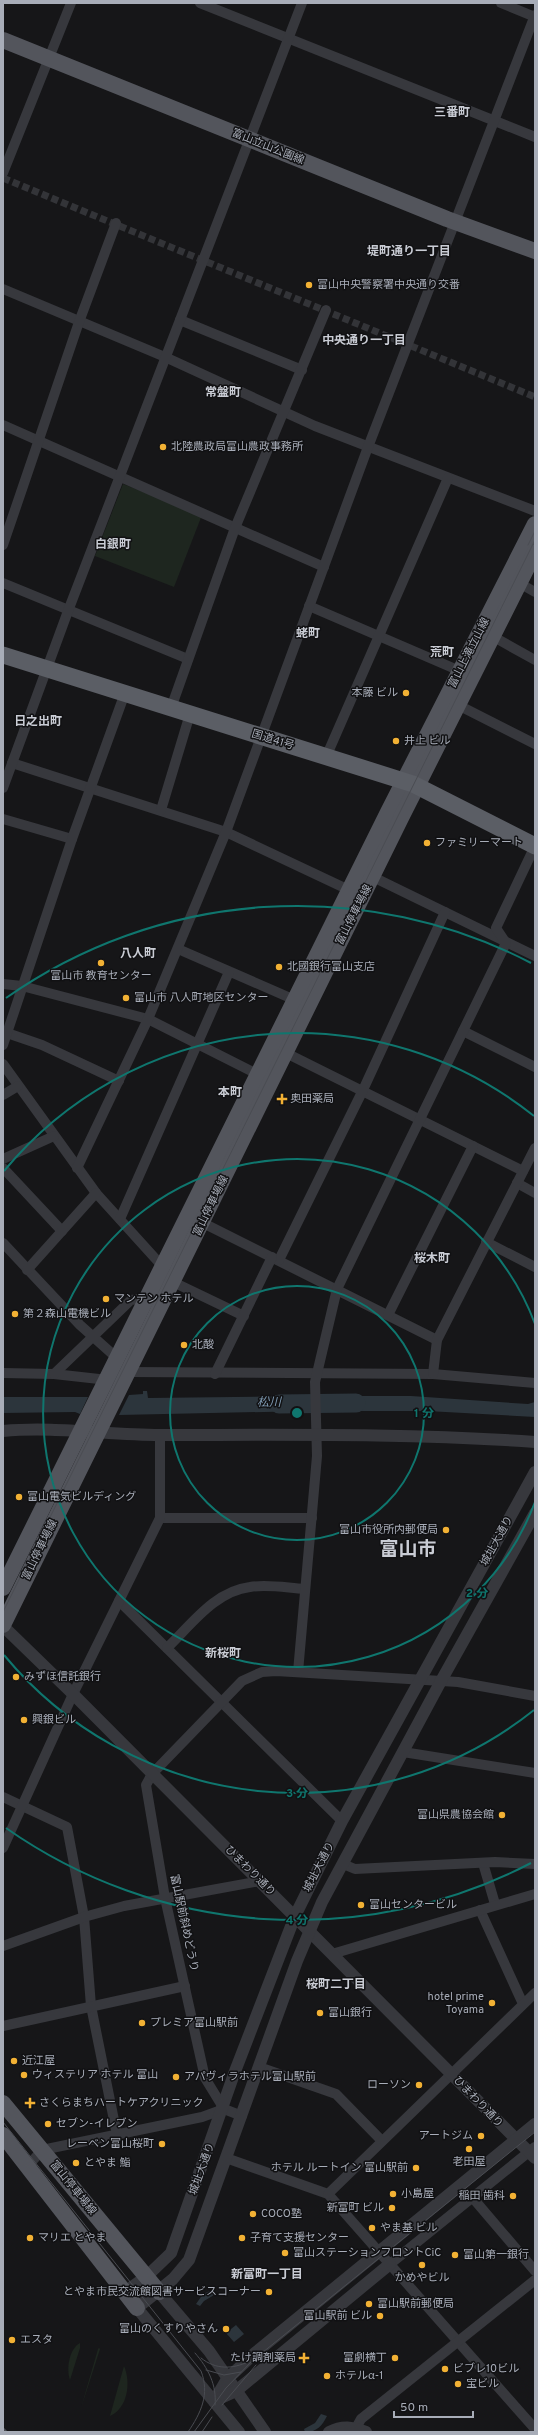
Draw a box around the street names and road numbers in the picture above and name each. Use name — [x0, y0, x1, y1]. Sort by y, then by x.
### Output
street label: 富山立山公園線 — [230, 126, 306, 168]
street label: 富山上滝立山線 — [445, 616, 493, 690]
street label: 国道41号 — [250, 727, 296, 753]
street label: 富山停車場線 — [333, 882, 375, 948]
street label: 富山停車場線 — [190, 1173, 232, 1239]
street label: 城址大通り — [478, 1514, 516, 1568]
street label: 富山停車場線 — [19, 1517, 61, 1583]
street label: 城址大通り — [300, 1839, 338, 1895]
street label: ひまわり通り — [222, 1843, 278, 1899]
street label: 富山駅前斜めどうり — [167, 1873, 201, 1973]
street label: ひまわり通り — [450, 2073, 506, 2131]
street label: 城址大通り — [186, 2141, 218, 2197]
street label: 富山停車場線 — [47, 2158, 99, 2218]

